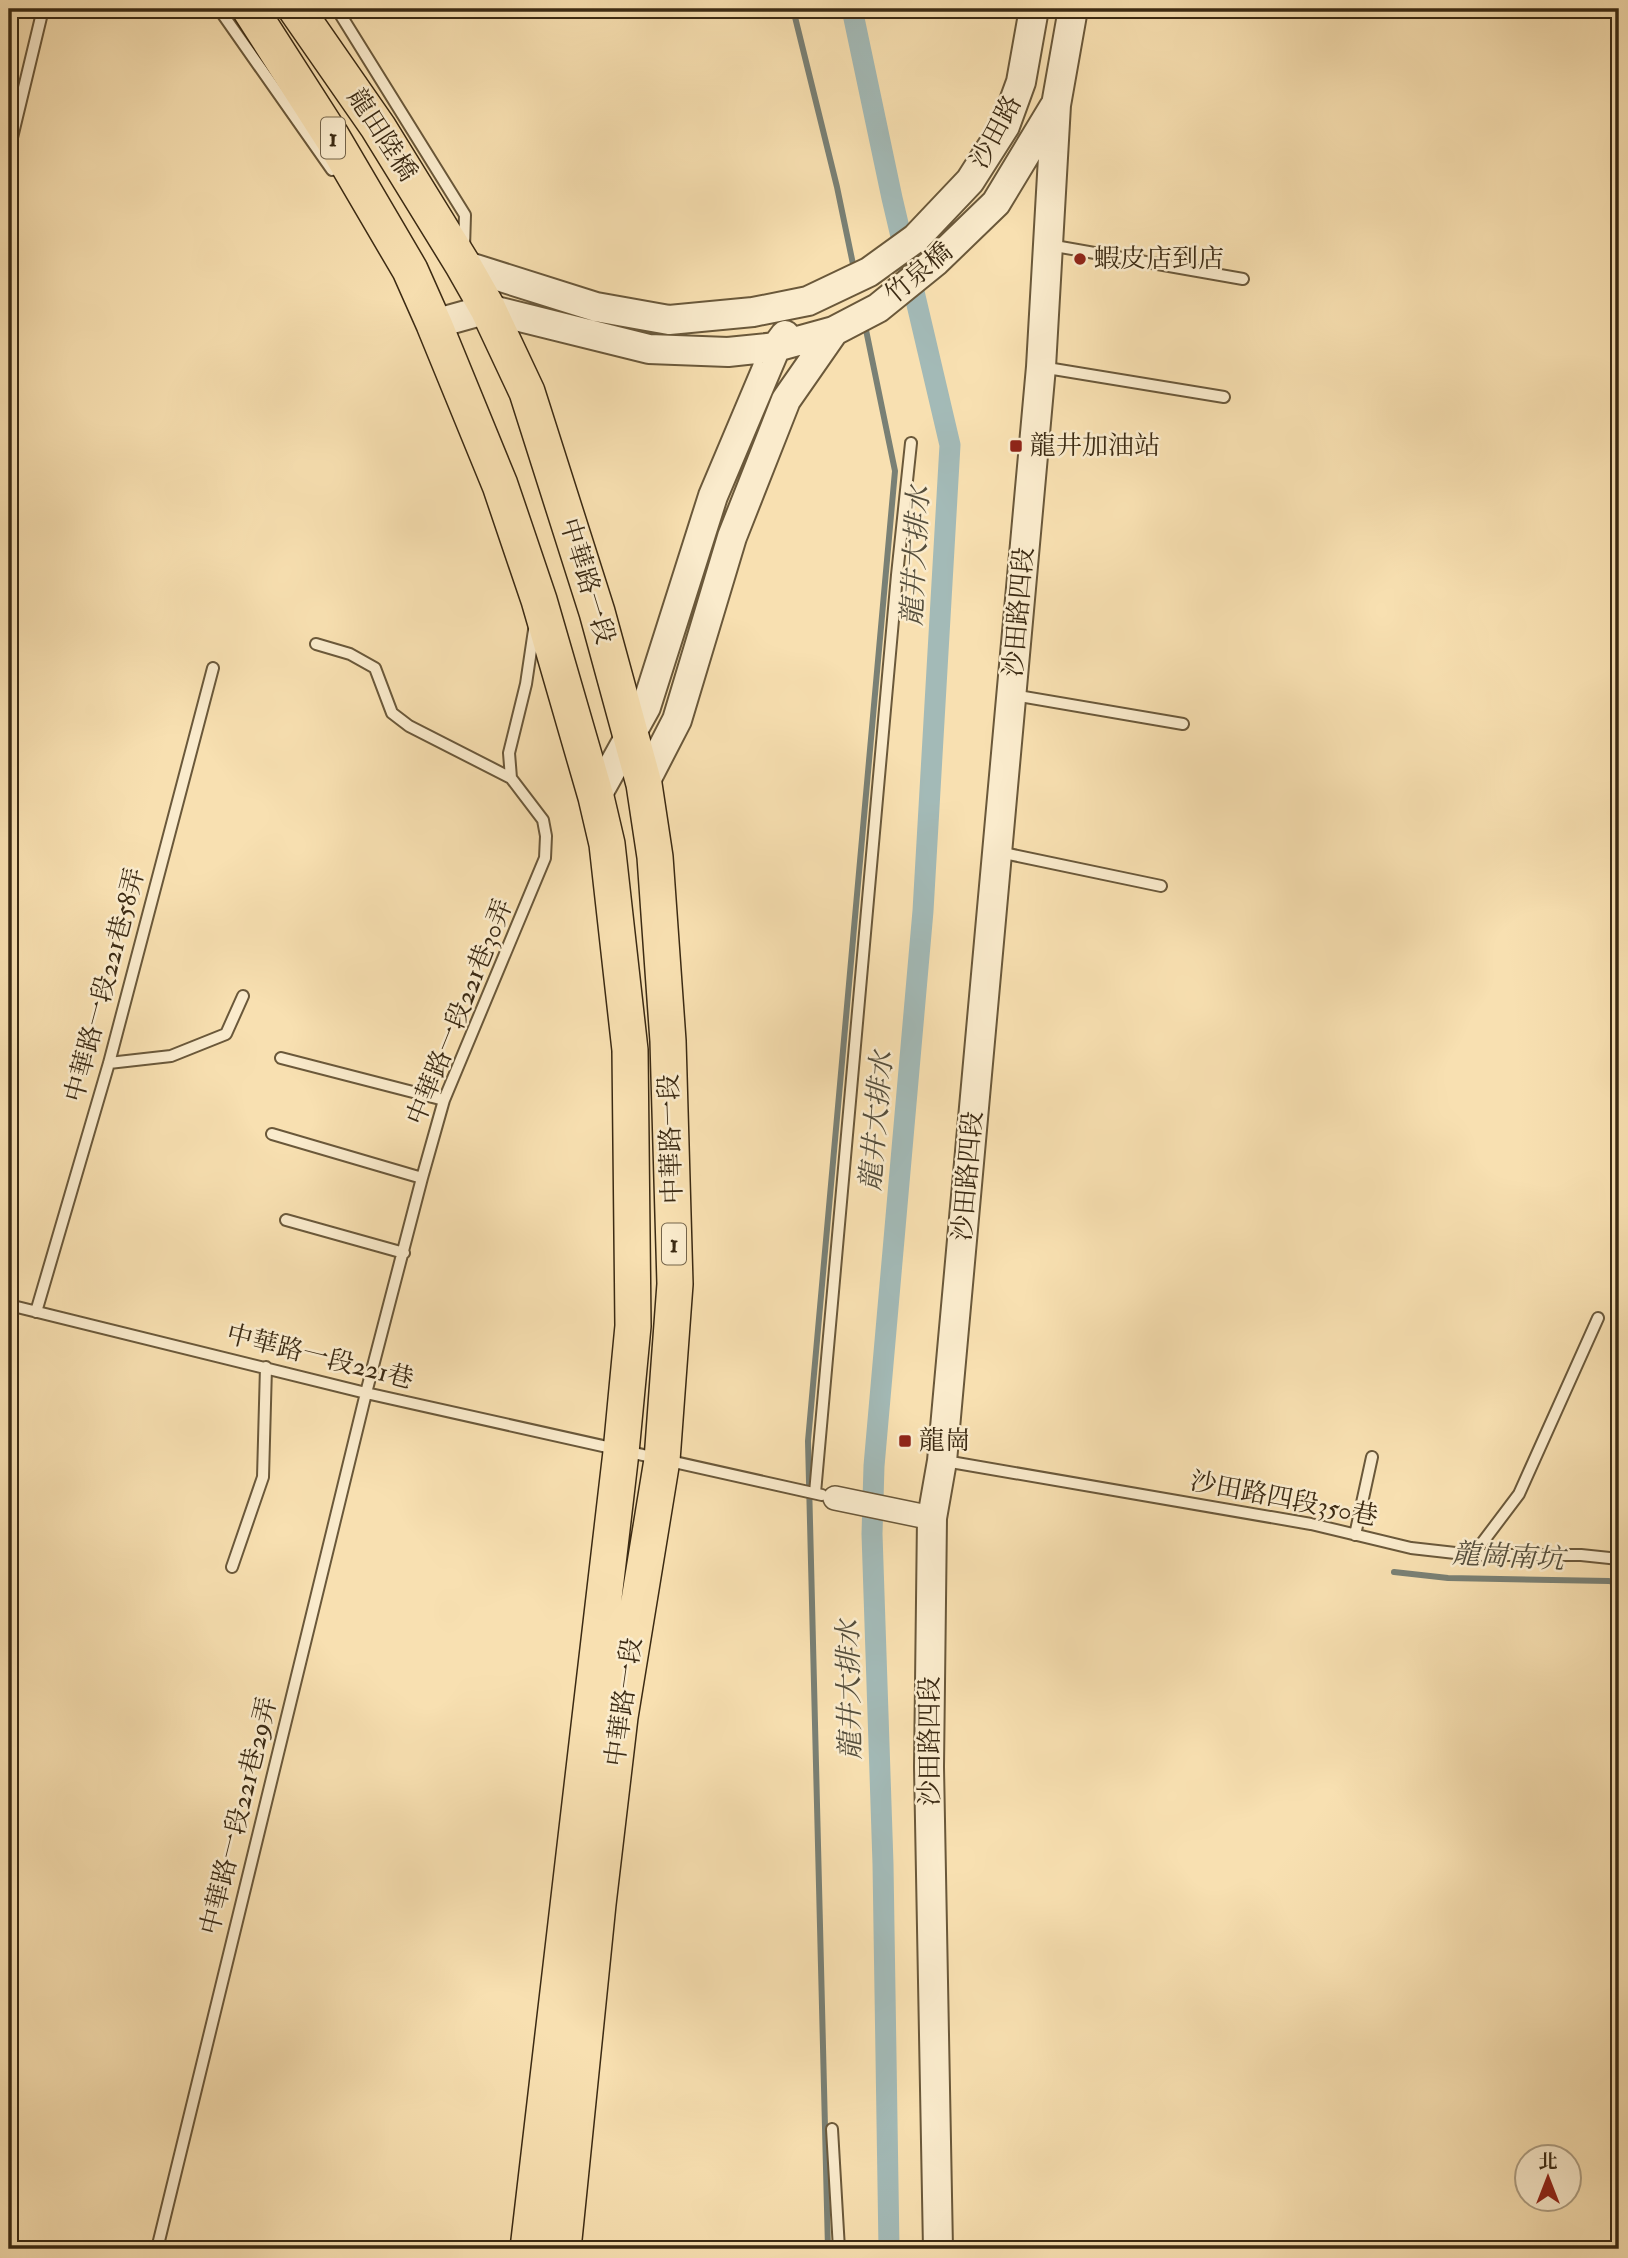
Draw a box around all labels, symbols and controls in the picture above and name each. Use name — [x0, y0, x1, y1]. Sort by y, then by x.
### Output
street label: 龍田陸橋 — [340, 83, 424, 187]
street label: 沙田路 — [964, 90, 1028, 174]
road number: 1 — [321, 118, 345, 158]
street label: 竹泉橋 — [879, 236, 959, 310]
place label: 蝦皮店到店 — [1094, 243, 1224, 275]
marker: 蝦皮店到店 — [1072, 251, 1088, 267]
place label: 龍井加油站 — [1030, 430, 1160, 462]
marker: 龍井加油站 — [1008, 438, 1024, 454]
water label: 龍井大排水 — [895, 482, 937, 627]
street label: 中華路一段 — [553, 514, 621, 648]
street label: 沙田路四段 — [997, 546, 1041, 678]
street label: 中華路一段221巷58弄 — [58, 864, 152, 1106]
street label: 中華路一段221巷30弄 — [400, 894, 520, 1130]
water label: 龍井大排水 — [853, 1047, 901, 1192]
street label: 中華路一段 — [653, 1073, 689, 1205]
street label: 沙田路四段 — [946, 1110, 990, 1242]
road number: 1 — [662, 1224, 686, 1264]
street label: 中華路一段221巷 — [223, 1318, 417, 1396]
place label: 龍崗 — [919, 1425, 971, 1457]
marker: 龍崗 — [897, 1433, 913, 1449]
street label: 沙田路四段350巷 — [1187, 1465, 1381, 1533]
water label: 龍崗南坑 — [1451, 1537, 1569, 1578]
water label: 龍井大排水 — [831, 1617, 869, 1760]
street label: 中華路一段 — [599, 1635, 649, 1769]
street label: 沙田路四段 — [914, 1676, 946, 1806]
street label: 中華路一段221巷29弄 — [194, 1694, 284, 1938]
north arrow — [1512, 2142, 1582, 2212]
text: 北 — [1538, 2150, 1558, 2174]

